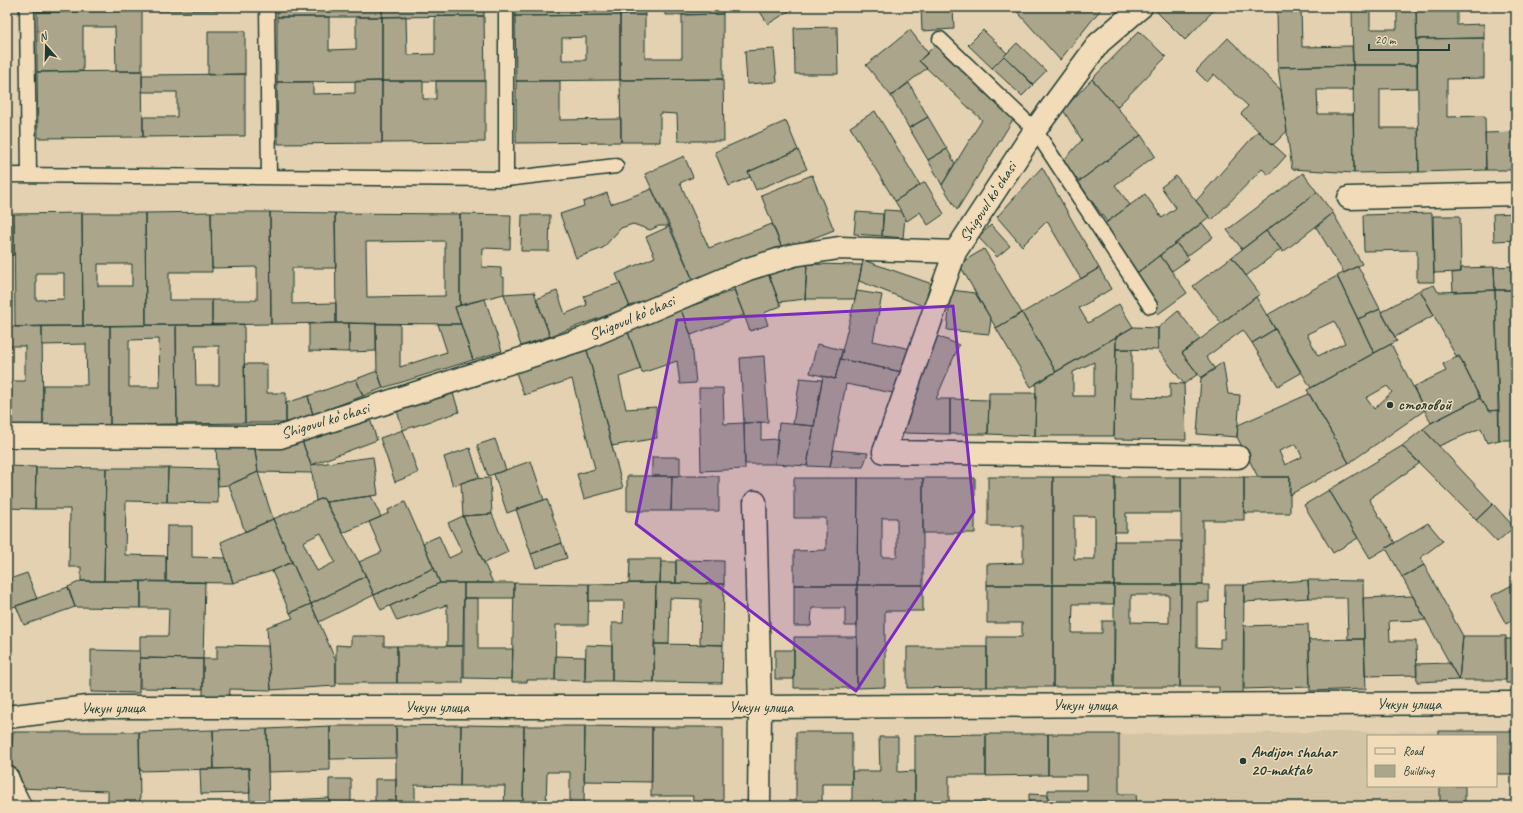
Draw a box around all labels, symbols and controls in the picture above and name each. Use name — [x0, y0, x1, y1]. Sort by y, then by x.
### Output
north arrow — [26, 26, 66, 66]
scale bar — [1369, 26, 1449, 52]
text: N — [37, 28, 50, 44]
text: 20 m — [1375, 32, 1397, 48]
street label: Shigovul koʻchasi — [955, 157, 1022, 246]
street label: Shigovul koʻchasi — [586, 290, 680, 345]
place label: столовой — [1398, 395, 1452, 415]
street label: Shigovul koʻchasi — [279, 398, 373, 444]
marker: столовой — [1385, 400, 1395, 410]
street label: Учкун улица — [1377, 694, 1442, 714]
street label: Учкун улица — [1053, 695, 1118, 715]
street label: Учкун улица — [81, 697, 146, 719]
street label: Учкун улица — [405, 697, 470, 717]
street label: Учкун улица — [729, 697, 794, 717]
legend — [1367, 735, 1497, 787]
place label: Andijon shahar 20-maktab — [1251, 742, 1339, 780]
text: Road — [1403, 743, 1425, 759]
marker: Andijon shahar 20-maktab — [1238, 756, 1248, 766]
text: Building — [1403, 763, 1435, 779]

